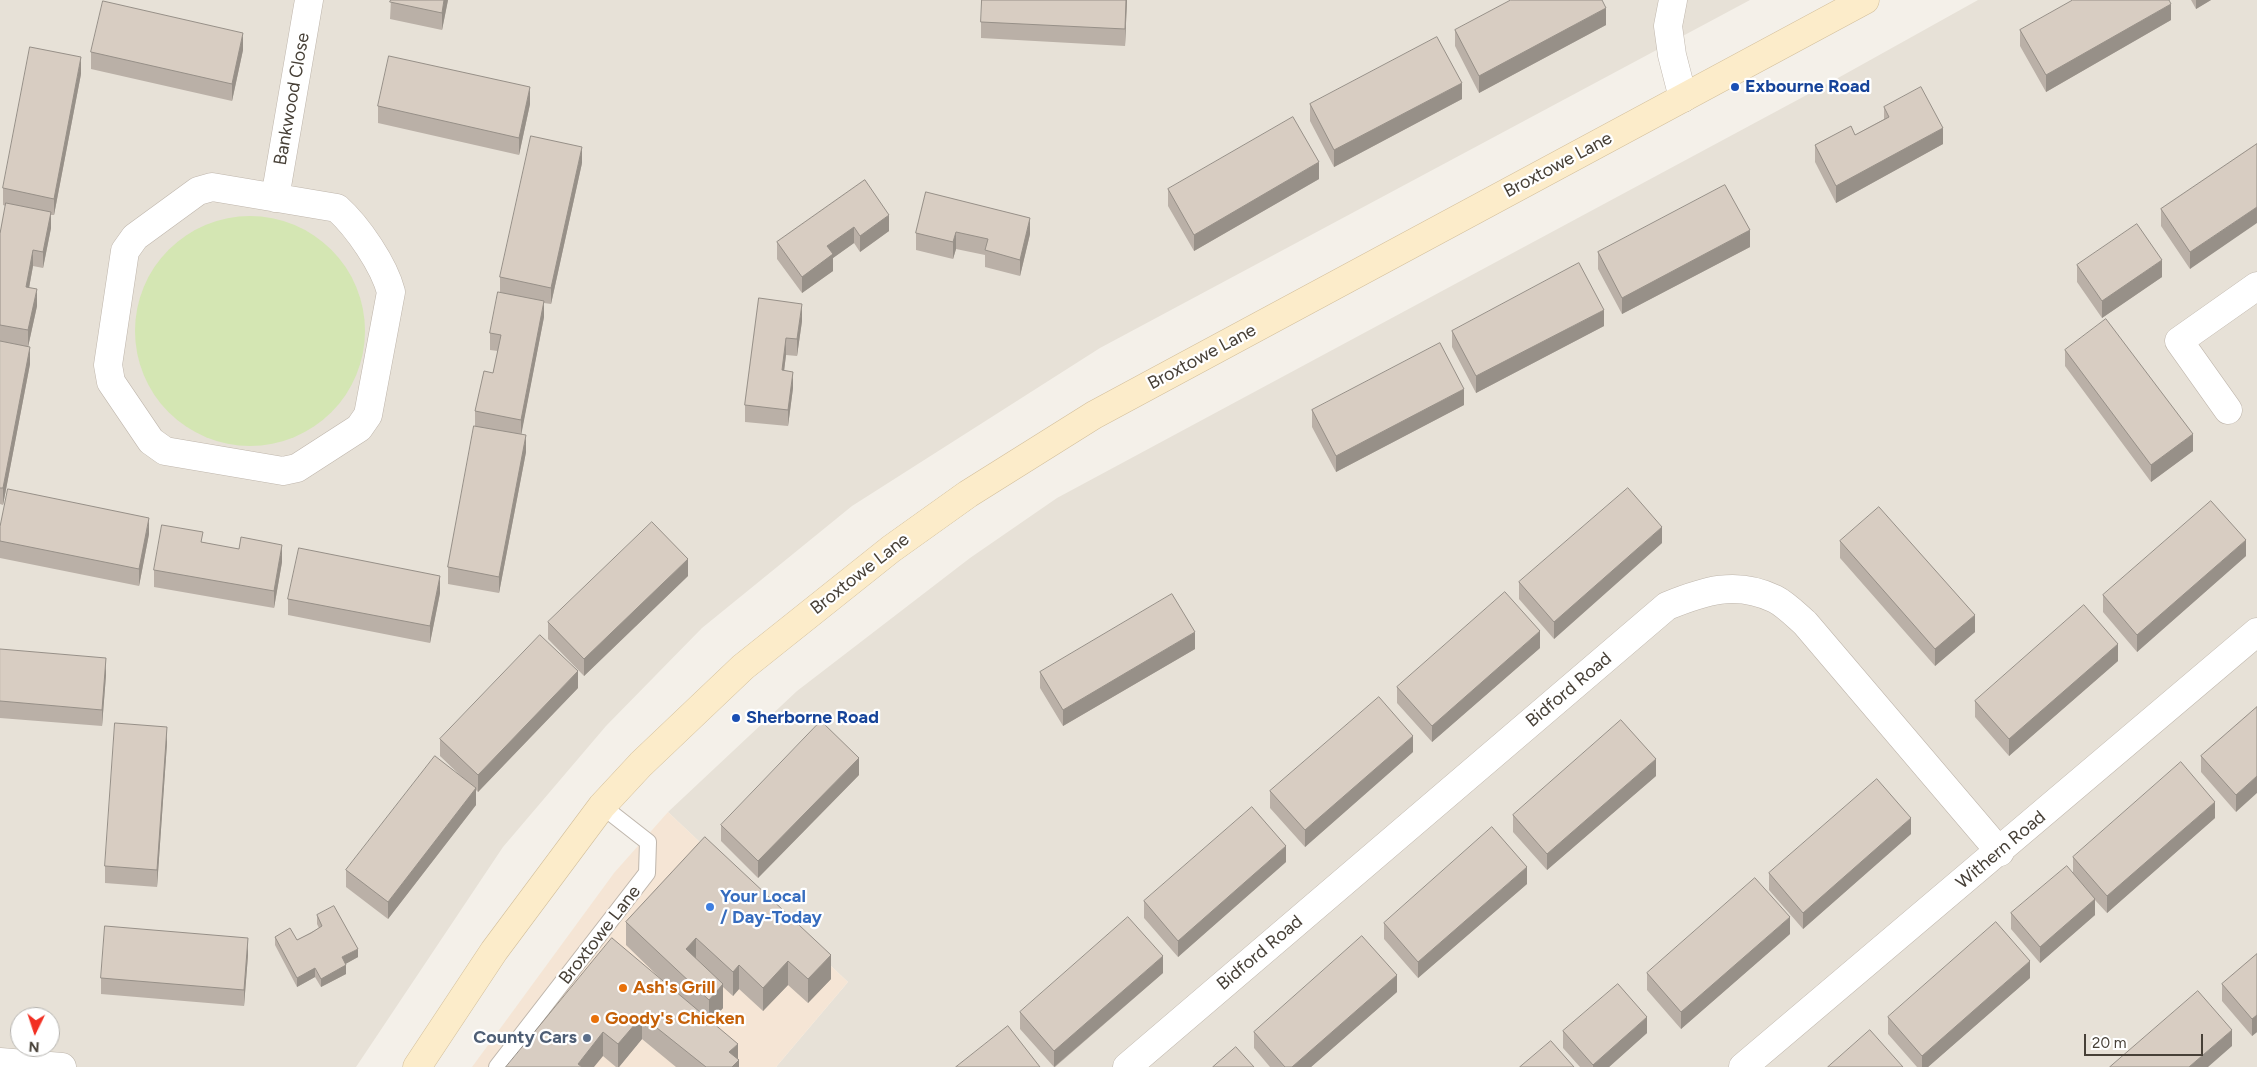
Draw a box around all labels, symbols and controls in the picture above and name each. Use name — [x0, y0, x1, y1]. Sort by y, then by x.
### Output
street label: Bankwood Close — [270, 31, 314, 167]
place label: Exbourne Road — [1745, 76, 1870, 98]
marker: Exbourne Road — [1729, 81, 1741, 93]
street label: Broxtowe Lane — [1500, 127, 1616, 203]
street label: Broxtowe Lane — [1144, 319, 1260, 395]
street label: Broxtowe Lane — [806, 529, 914, 619]
street label: Bidford Road — [1522, 648, 1616, 732]
place label: Sherborne Road — [746, 707, 879, 729]
marker: Sherborne Road — [730, 712, 742, 724]
street label: Withern Road — [1952, 806, 2050, 894]
street label: Broxtowe Lane — [555, 881, 645, 989]
place label: Your Local / Day-Today — [720, 886, 822, 929]
marker: Your Local / Day-Today — [704, 901, 716, 913]
street label: Bidford Road — [1213, 911, 1307, 995]
place label: Ash's Grill — [633, 977, 715, 999]
marker: Ash's Grill — [617, 982, 629, 994]
north arrow — [10, 1007, 60, 1057]
place label: Goody's Chicken — [605, 1008, 745, 1030]
marker: Goody's Chicken — [589, 1013, 601, 1025]
scale bar — [2087, 1024, 2206, 1056]
place label: County Cars — [473, 1027, 577, 1049]
marker: County Cars — [581, 1032, 593, 1044]
text: 20 m — [2092, 1034, 2126, 1052]
text: N — [28, 1038, 40, 1055]

